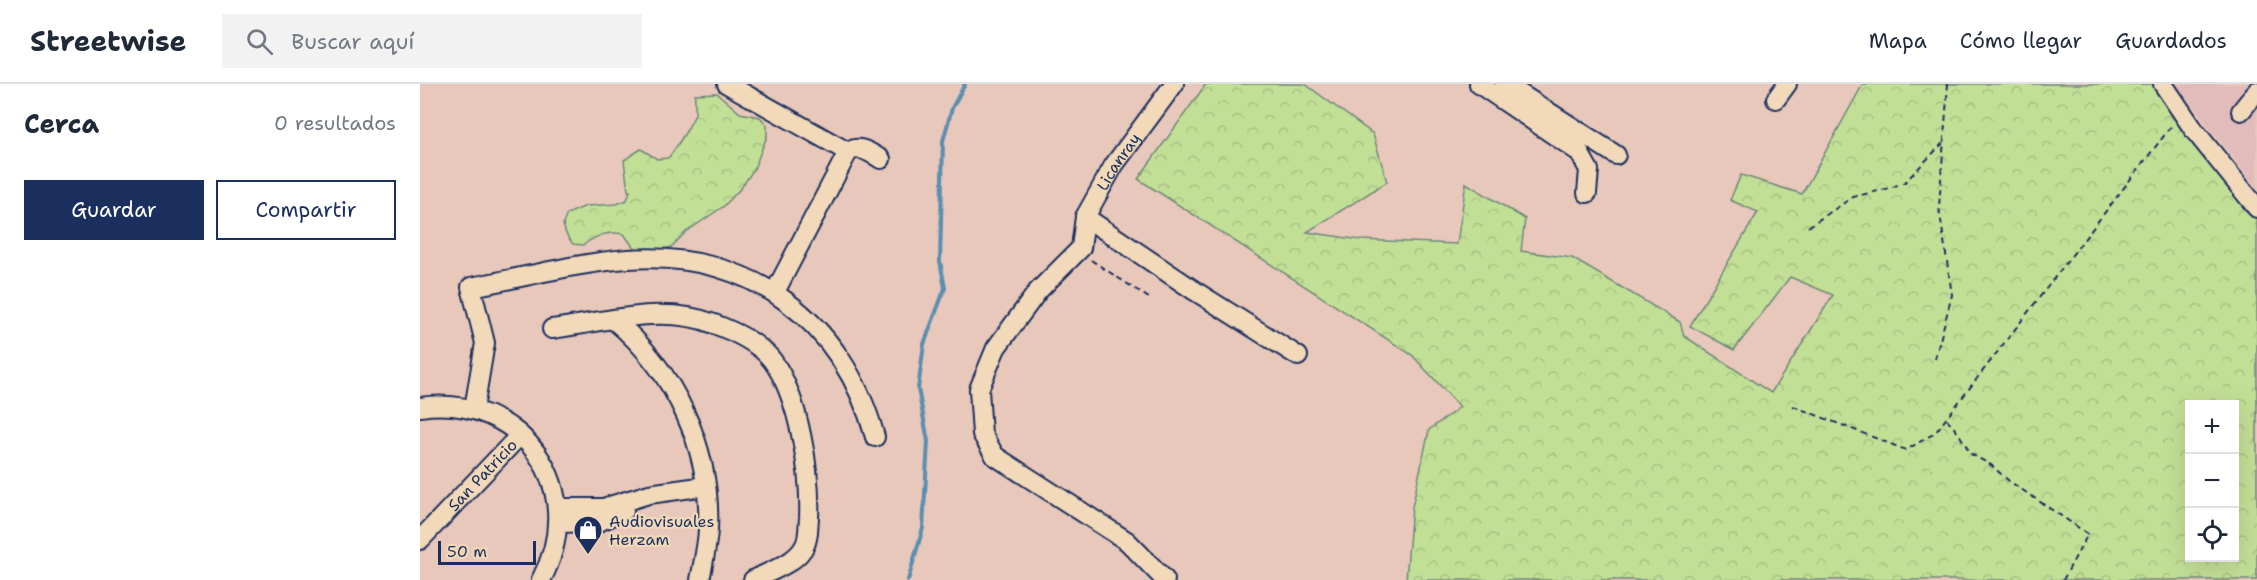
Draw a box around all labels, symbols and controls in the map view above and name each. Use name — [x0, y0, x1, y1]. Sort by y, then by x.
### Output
search box — [222, 14, 642, 68]
text: Streetwise — [30, 22, 186, 60]
icon: search — [243, 25, 276, 58]
text: Buscar aquí — [291, 27, 414, 56]
text: Mapa — [1869, 27, 1927, 55]
text: Cómo llegar — [1960, 27, 2082, 55]
text: Guardados — [2115, 27, 2227, 55]
text: Cerca — [24, 106, 99, 141]
text: 0 resultados — [274, 110, 396, 136]
street label: Licanray — [1092, 129, 1145, 194]
button: Guardar — [24, 180, 204, 240]
button: Compartir — [216, 180, 396, 240]
map controls — [2185, 400, 2239, 562]
button: + — [2185, 400, 2239, 454]
street label: San Patricio — [443, 435, 522, 516]
button: − — [2185, 454, 2239, 508]
button: locate — [2185, 508, 2239, 562]
place label: Audiovisuales Herzam — [609, 511, 714, 550]
shop icon: Audiovisuales Herzam — [572, 514, 604, 556]
scale bar — [438, 538, 536, 566]
text: 50 m — [447, 541, 487, 562]

